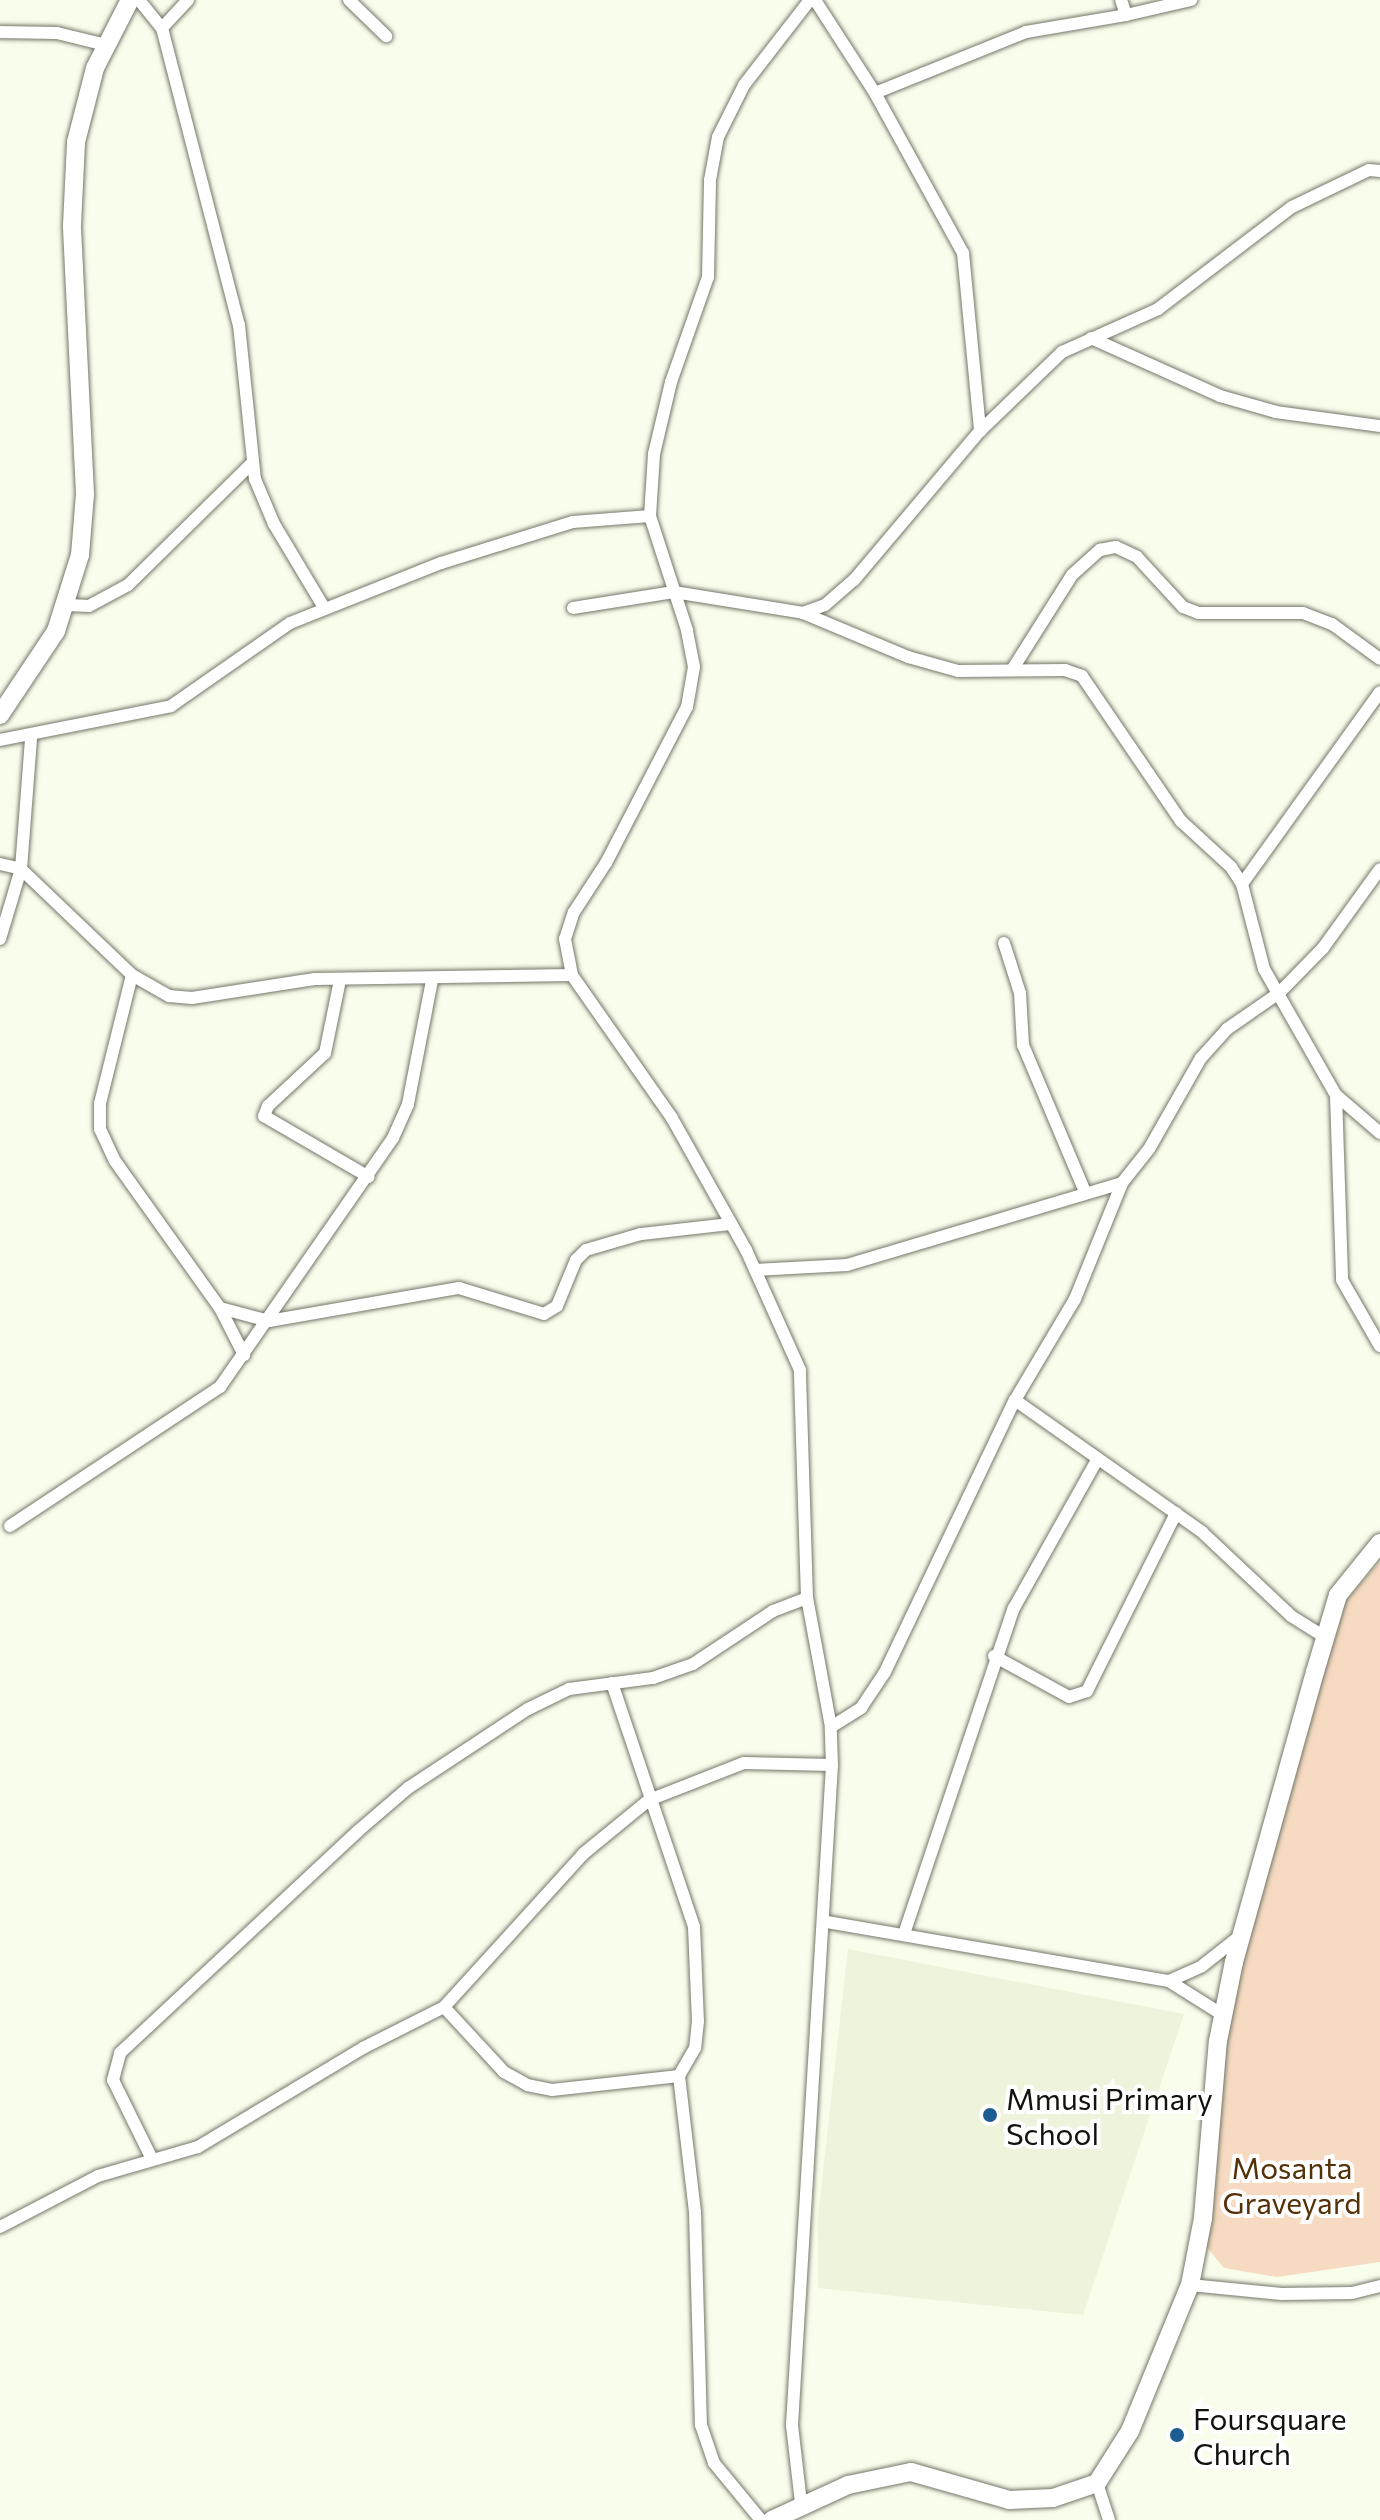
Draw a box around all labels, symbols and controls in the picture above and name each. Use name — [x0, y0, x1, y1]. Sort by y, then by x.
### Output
place label: Mmusi Primary School — [1006, 2080, 1213, 2150]
marker: Mmusi Primary School — [981, 2106, 999, 2124]
park label: Mosanta Graveyard — [1222, 2149, 1362, 2220]
place label: Foursquare Church — [1193, 2400, 1347, 2470]
marker: Foursquare Church — [1168, 2426, 1186, 2444]

